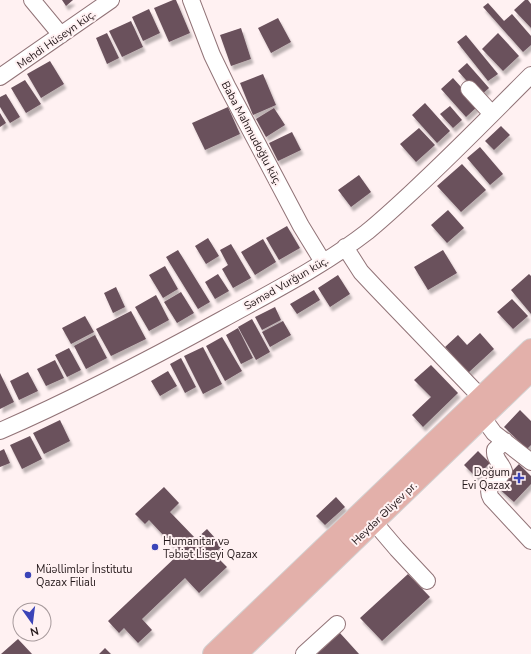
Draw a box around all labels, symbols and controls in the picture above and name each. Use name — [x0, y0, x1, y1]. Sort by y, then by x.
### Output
street label: Mehdi Hüseyn küç. — [14, 7, 99, 72]
street label: Baba Mahmudoğlu küç. — [218, 78, 285, 188]
street label: Səməd Vurğun küç. — [241, 253, 331, 314]
place label: Doğum Evi Qazax — [462, 465, 510, 493]
marker: Doğum Evi Qazax — [513, 472, 525, 484]
street label: Heydər Əliyev pr. — [348, 478, 420, 548]
place label: Humanitar və Təbiət Liseyi Qazax — [163, 534, 258, 562]
marker: Humanitar və Təbiət Liseyi Qazax — [150, 542, 160, 552]
place label: Müəllimlər İnstitutu Qazax Filialı — [36, 562, 132, 590]
marker: Müəllimlər İnstitutu Qazax Filialı — [23, 570, 33, 580]
north arrow — [12, 602, 52, 642]
text: N — [28, 623, 40, 639]

